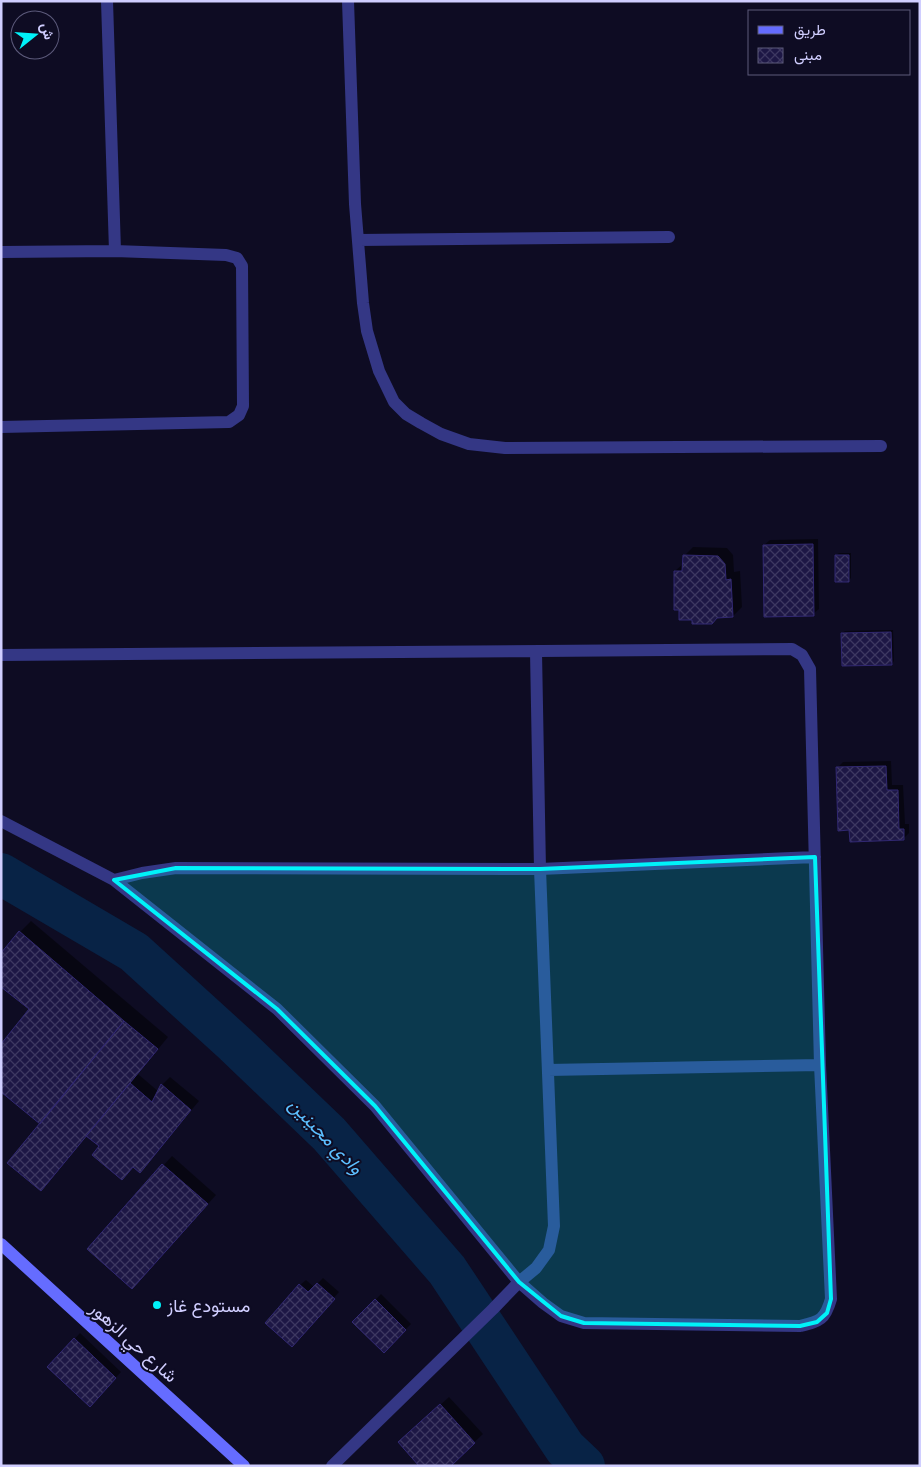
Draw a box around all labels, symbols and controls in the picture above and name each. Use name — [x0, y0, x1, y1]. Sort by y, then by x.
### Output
north arrow — [10, 10, 60, 60]
legend — [748, 10, 911, 75]
text: ش — [36, 21, 58, 42]
text: طريق — [794, 21, 826, 40]
text: مبنى — [794, 46, 822, 65]
water label: وادي مجينين — [281, 1093, 368, 1182]
place label: مستودع غاز — [166, 1295, 250, 1318]
street label: شارع حي الزهور — [82, 1297, 182, 1390]
marker: مستودع غاز — [151, 1299, 163, 1311]

